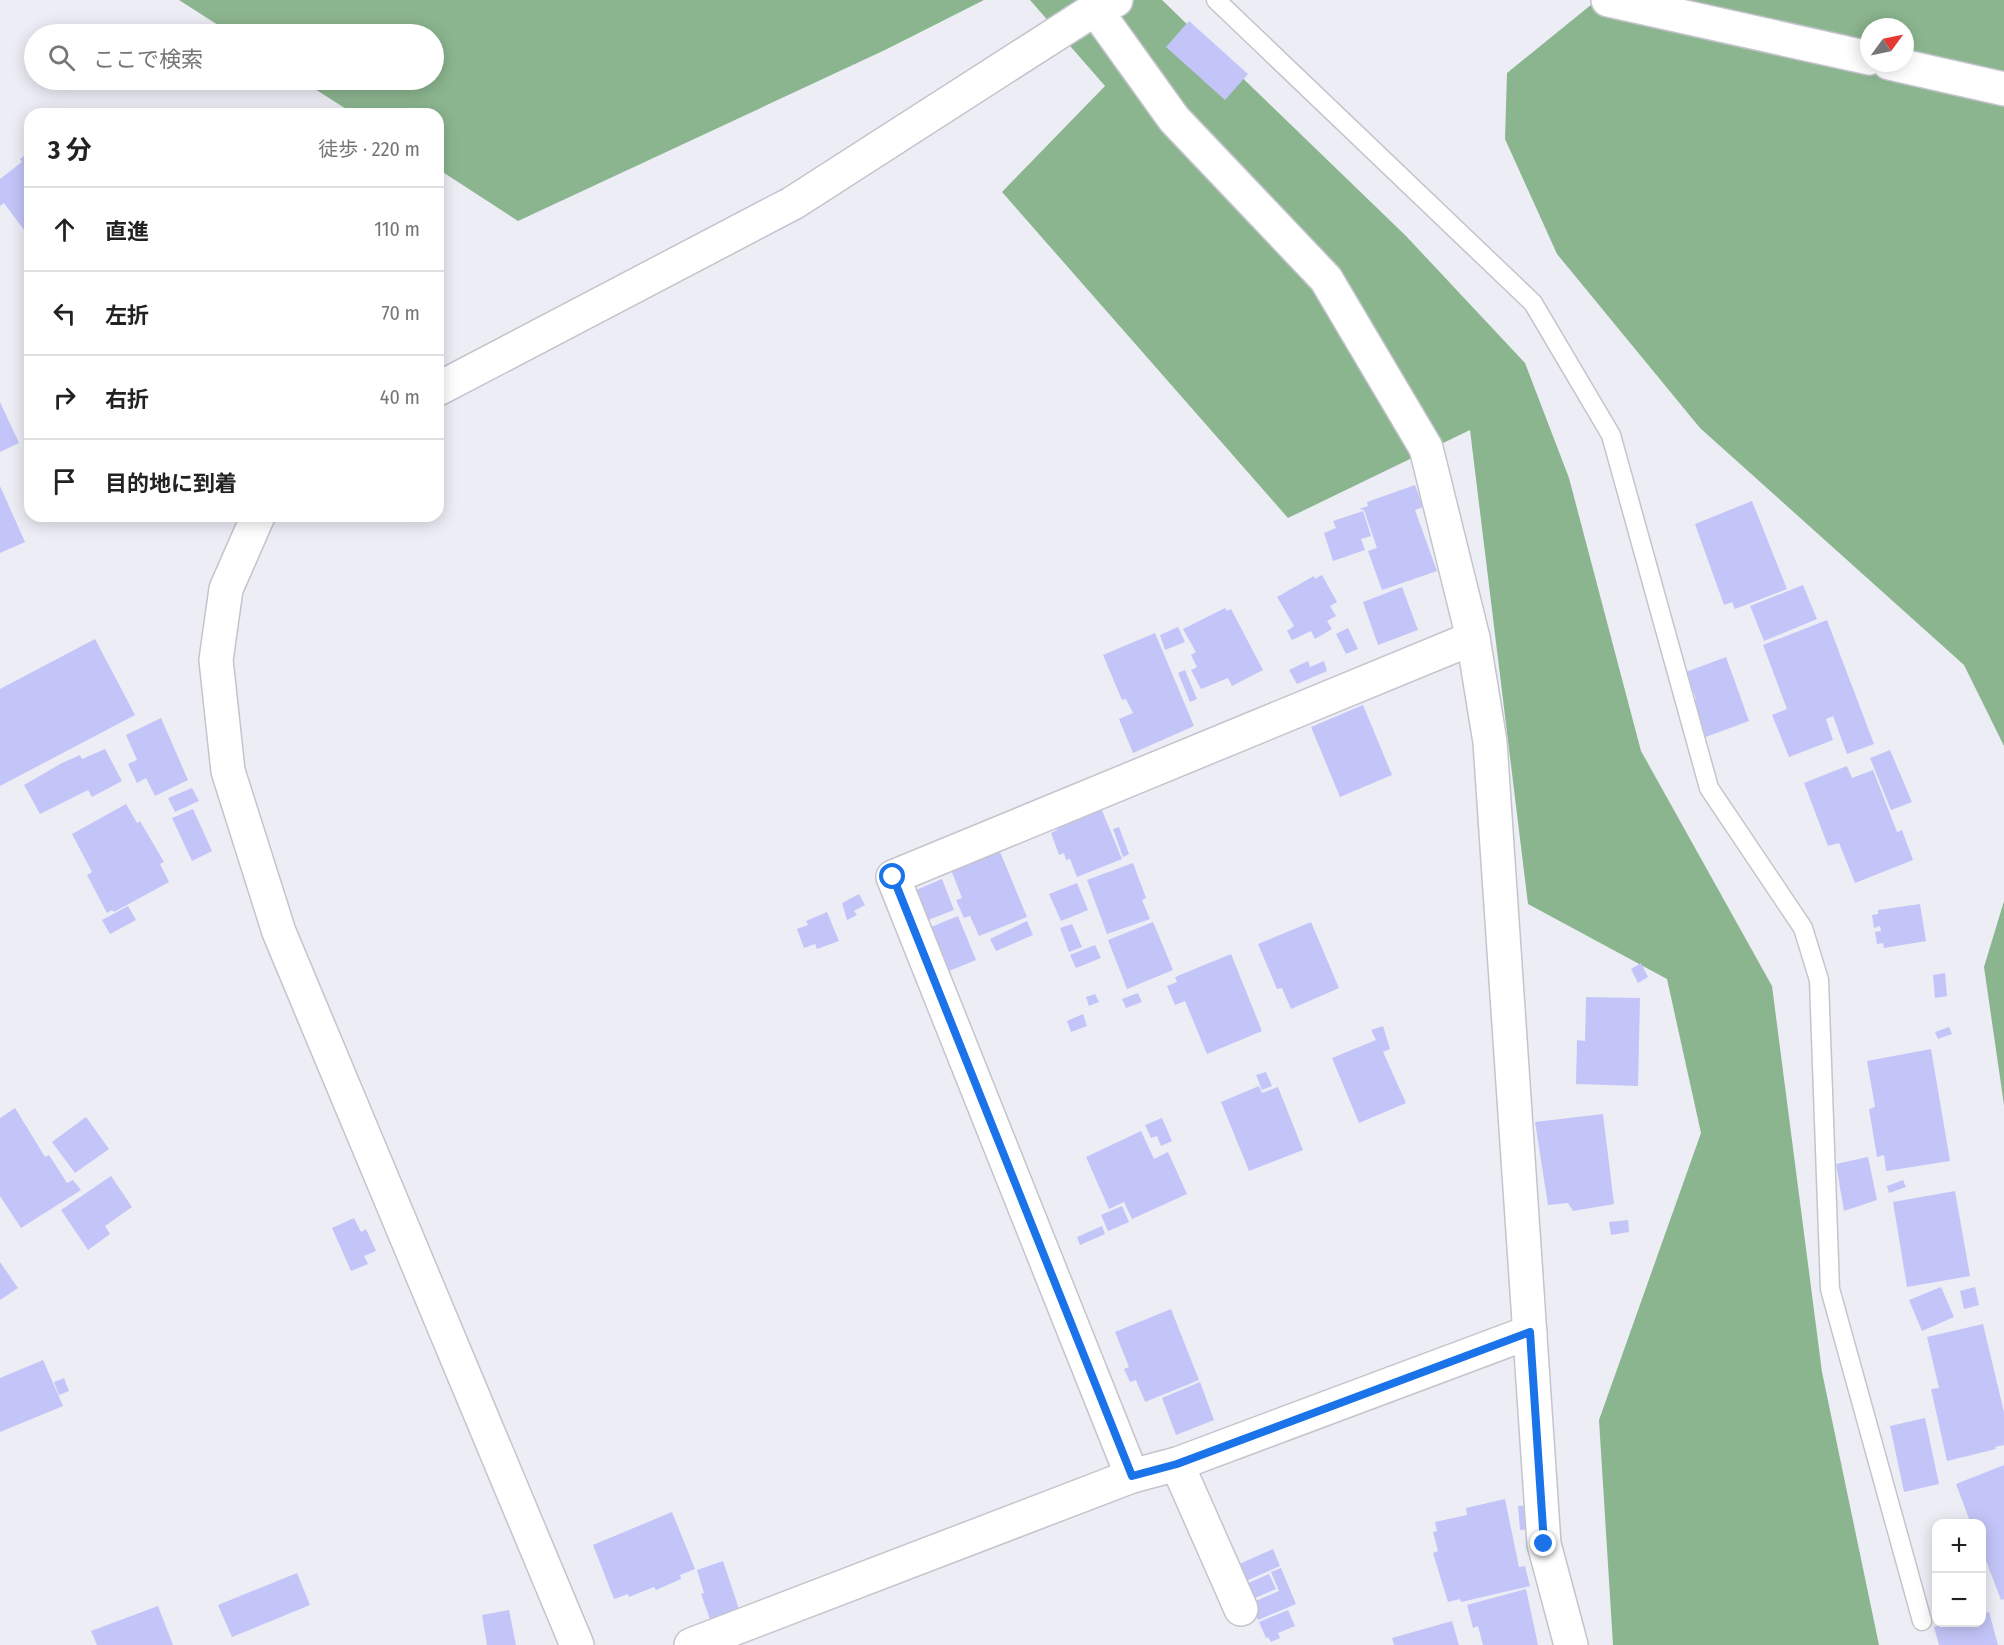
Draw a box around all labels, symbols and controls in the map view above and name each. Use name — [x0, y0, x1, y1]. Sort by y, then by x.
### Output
north arrow — [1860, 18, 1914, 72]
search box — [24, 24, 444, 90]
icon: search — [45, 41, 78, 74]
text: ここで検索 — [93, 46, 203, 73]
text: 3 分 — [48, 135, 92, 166]
text: 徒歩 · 220 m — [318, 137, 420, 161]
icon: ahead — [48, 213, 81, 246]
text: 110 m — [374, 217, 420, 241]
text: 直進 — [105, 218, 149, 245]
icon: left — [48, 297, 81, 330]
text: 70 m — [382, 301, 420, 325]
text: 左折 — [105, 302, 149, 329]
icon: right — [48, 381, 81, 414]
text: 40 m — [380, 385, 420, 409]
text: 右折 — [105, 386, 149, 413]
icon: arrive — [48, 465, 81, 498]
text: 目的地に到着 — [105, 470, 237, 497]
route start — [879, 863, 905, 889]
map controls — [1932, 1519, 1986, 1627]
button: + — [1932, 1519, 1986, 1573]
route end — [1530, 1530, 1556, 1556]
button: − — [1932, 1573, 1986, 1627]

